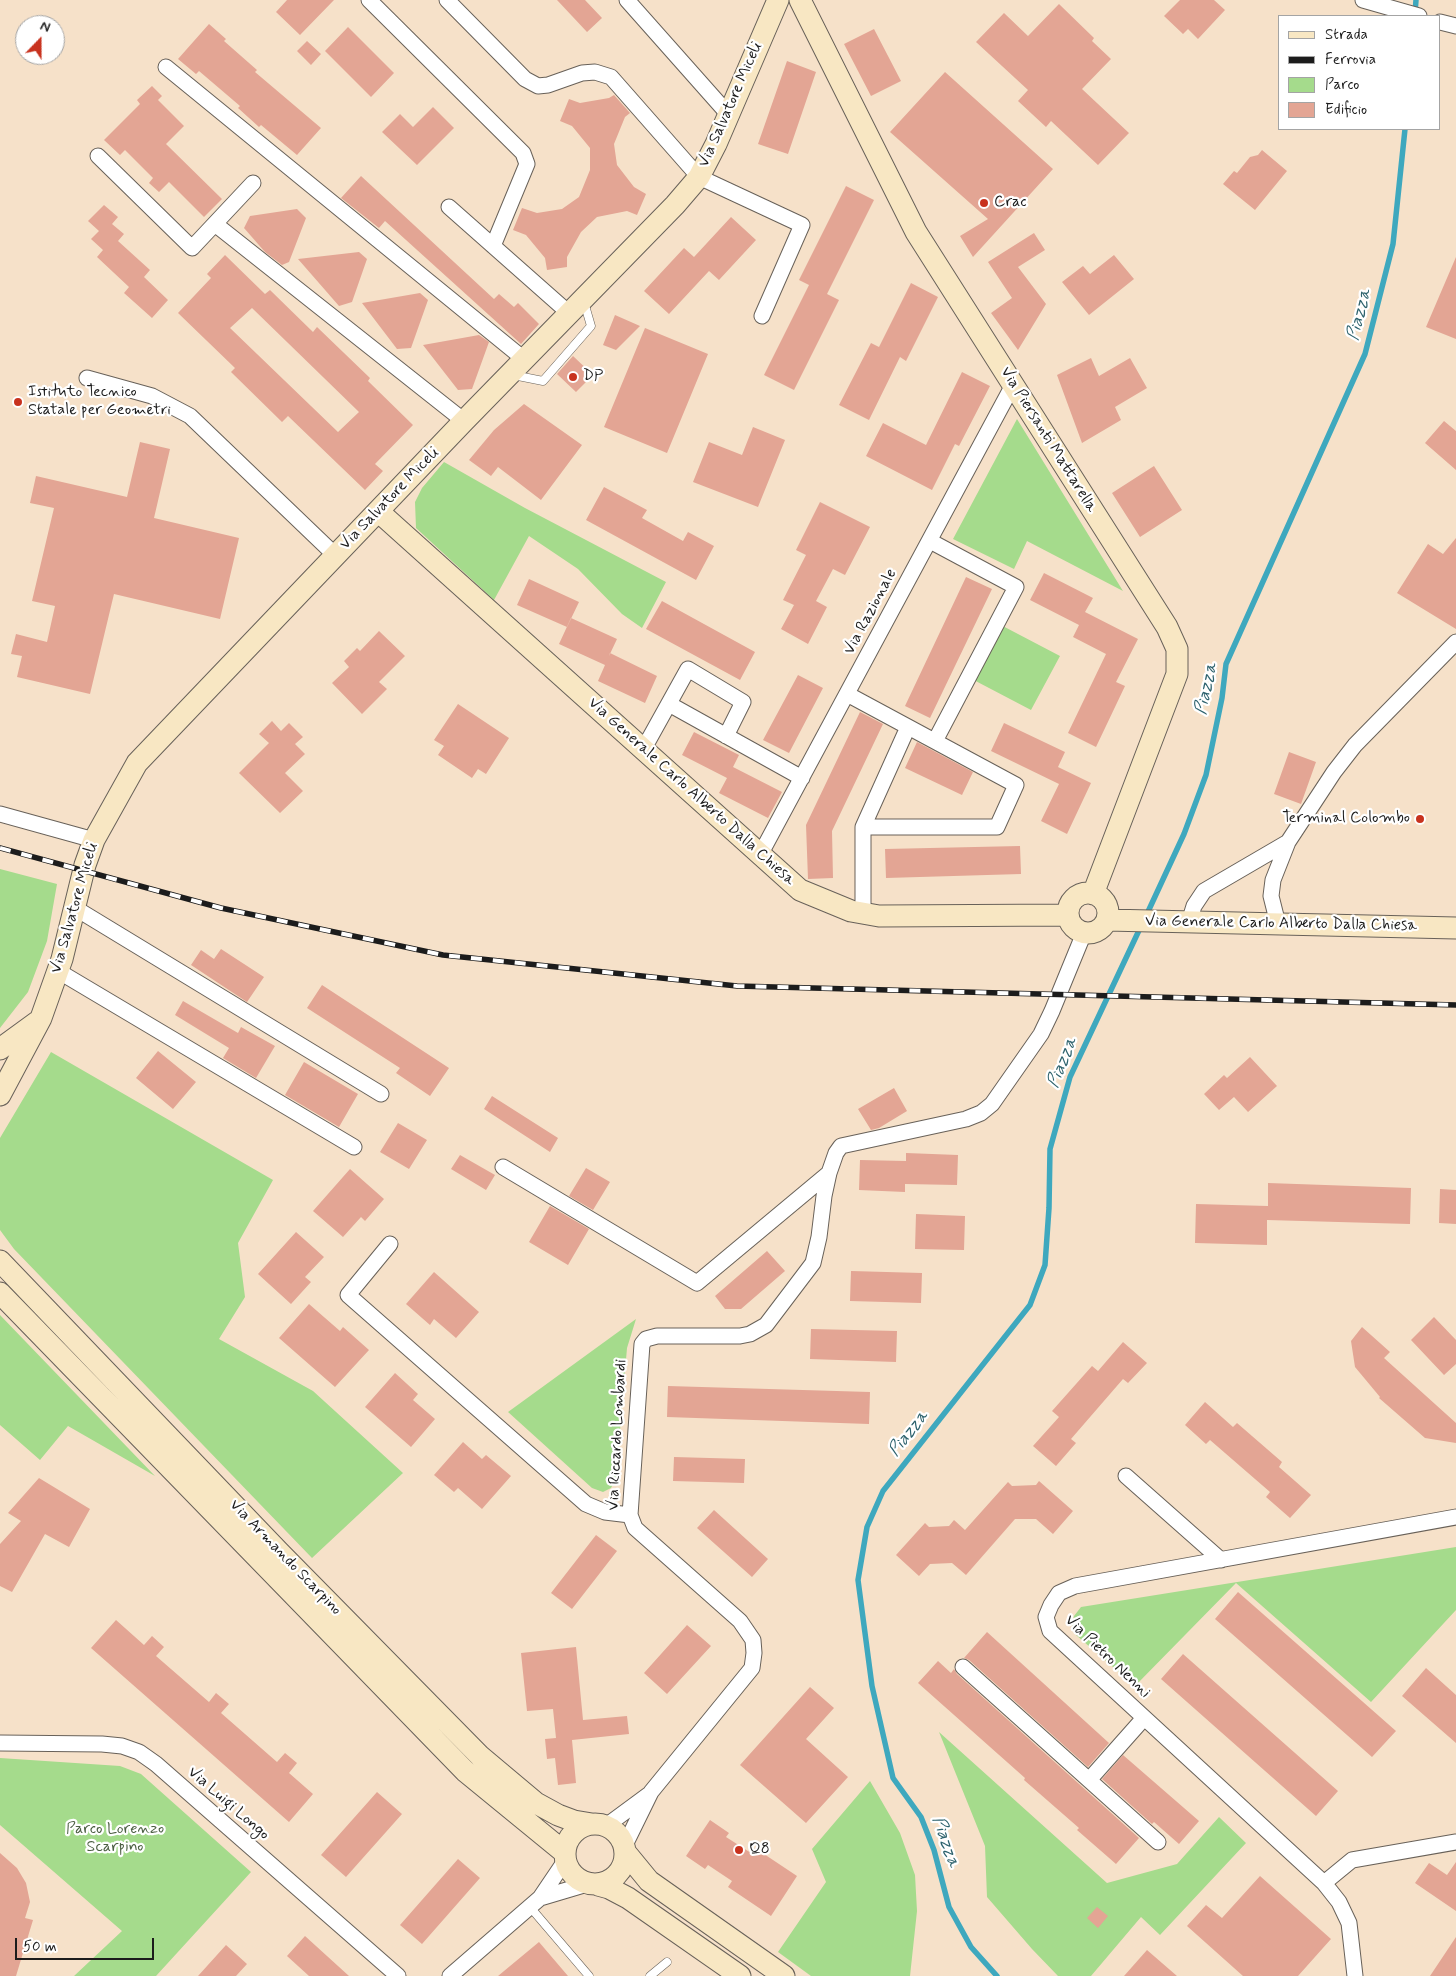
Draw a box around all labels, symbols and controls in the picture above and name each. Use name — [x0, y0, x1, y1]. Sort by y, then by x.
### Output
north arrow — [15, 15, 65, 65]
legend — [1278, 15, 1441, 130]
text: N — [38, 17, 53, 37]
text: Strada — [1325, 25, 1368, 45]
street label: Via Salvatore Miceli — [695, 39, 767, 171]
text: Ferrovia — [1325, 50, 1376, 70]
text: Parco — [1325, 75, 1359, 95]
text: Edificio — [1325, 100, 1367, 120]
place label: Crac — [994, 193, 1027, 213]
marker: Crac — [978, 197, 990, 209]
water label: Piazza — [1343, 287, 1377, 343]
street label: Via Piersanti Mattarella — [995, 364, 1101, 516]
place label: DP — [583, 367, 603, 387]
marker: DP — [567, 371, 579, 383]
place label: Istituto Tecnico Statale per Geometri — [28, 383, 171, 421]
marker: Istituto Tecnico Statale per Geometri — [12, 396, 24, 408]
street label: Via Salvatore Miceli — [336, 444, 444, 554]
street label: Via Razionale — [840, 566, 902, 658]
water label: Piazza — [1191, 661, 1223, 717]
street label: Via Generale Carlo Alberto Dalla Chiesa — [583, 694, 799, 890]
place label: Terminal Colombo — [1282, 809, 1410, 829]
marker: Terminal Colombo — [1414, 813, 1426, 825]
street label: Via Salvatore Miceli — [47, 840, 103, 976]
street label: Via Generale Carlo Alberto Dalla Chiesa — [1145, 912, 1417, 936]
water label: Piazza — [1043, 1035, 1083, 1091]
street label: Via Riccardo Lombardi — [604, 1359, 632, 1511]
water label: Piazza — [884, 1407, 934, 1461]
street label: Via Armando Scarpino — [225, 1496, 345, 1620]
street label: Via Pietro Nenni — [1060, 1611, 1154, 1703]
street label: Via Luigi Longo — [183, 1763, 273, 1845]
water label: Piazza — [926, 1814, 964, 1870]
park label: Parco Lorenzo Scarpino — [66, 1820, 164, 1858]
place label: Q8 — [749, 1840, 770, 1860]
marker: Q8 — [733, 1844, 745, 1856]
scale bar — [18, 1928, 156, 1960]
text: 50 m — [23, 1937, 57, 1957]

